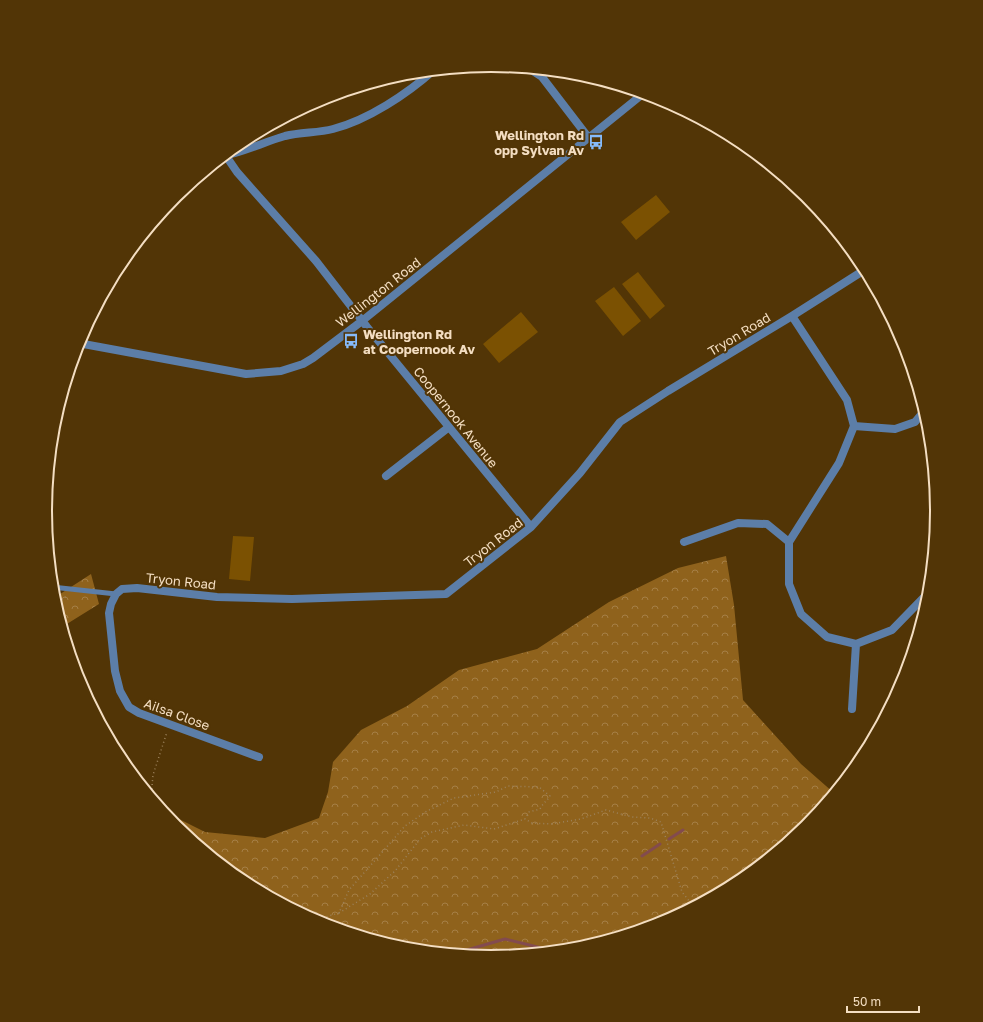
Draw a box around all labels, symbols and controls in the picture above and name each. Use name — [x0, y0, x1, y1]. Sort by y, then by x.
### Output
place label: Wellington Rd opp Sylvan Av — [494, 127, 584, 158]
bus stop icon: Wellington Rd opp Sylvan Av — [587, 133, 605, 151]
street label: Wellington Road — [332, 254, 424, 330]
street label: Tryon Road — [705, 309, 773, 359]
place label: Wellington Rd at Coopernook Av — [363, 326, 475, 357]
bus stop icon: Wellington Rd at Coopernook Av — [342, 332, 360, 350]
street label: Coopernook Avenue — [410, 363, 502, 471]
street label: Tryon Road — [460, 514, 526, 570]
street label: Tryon Road — [145, 569, 217, 593]
street label: Ailsa Close — [142, 695, 212, 733]
scale bar — [847, 988, 919, 1014]
text: 50 m — [853, 994, 881, 1009]

